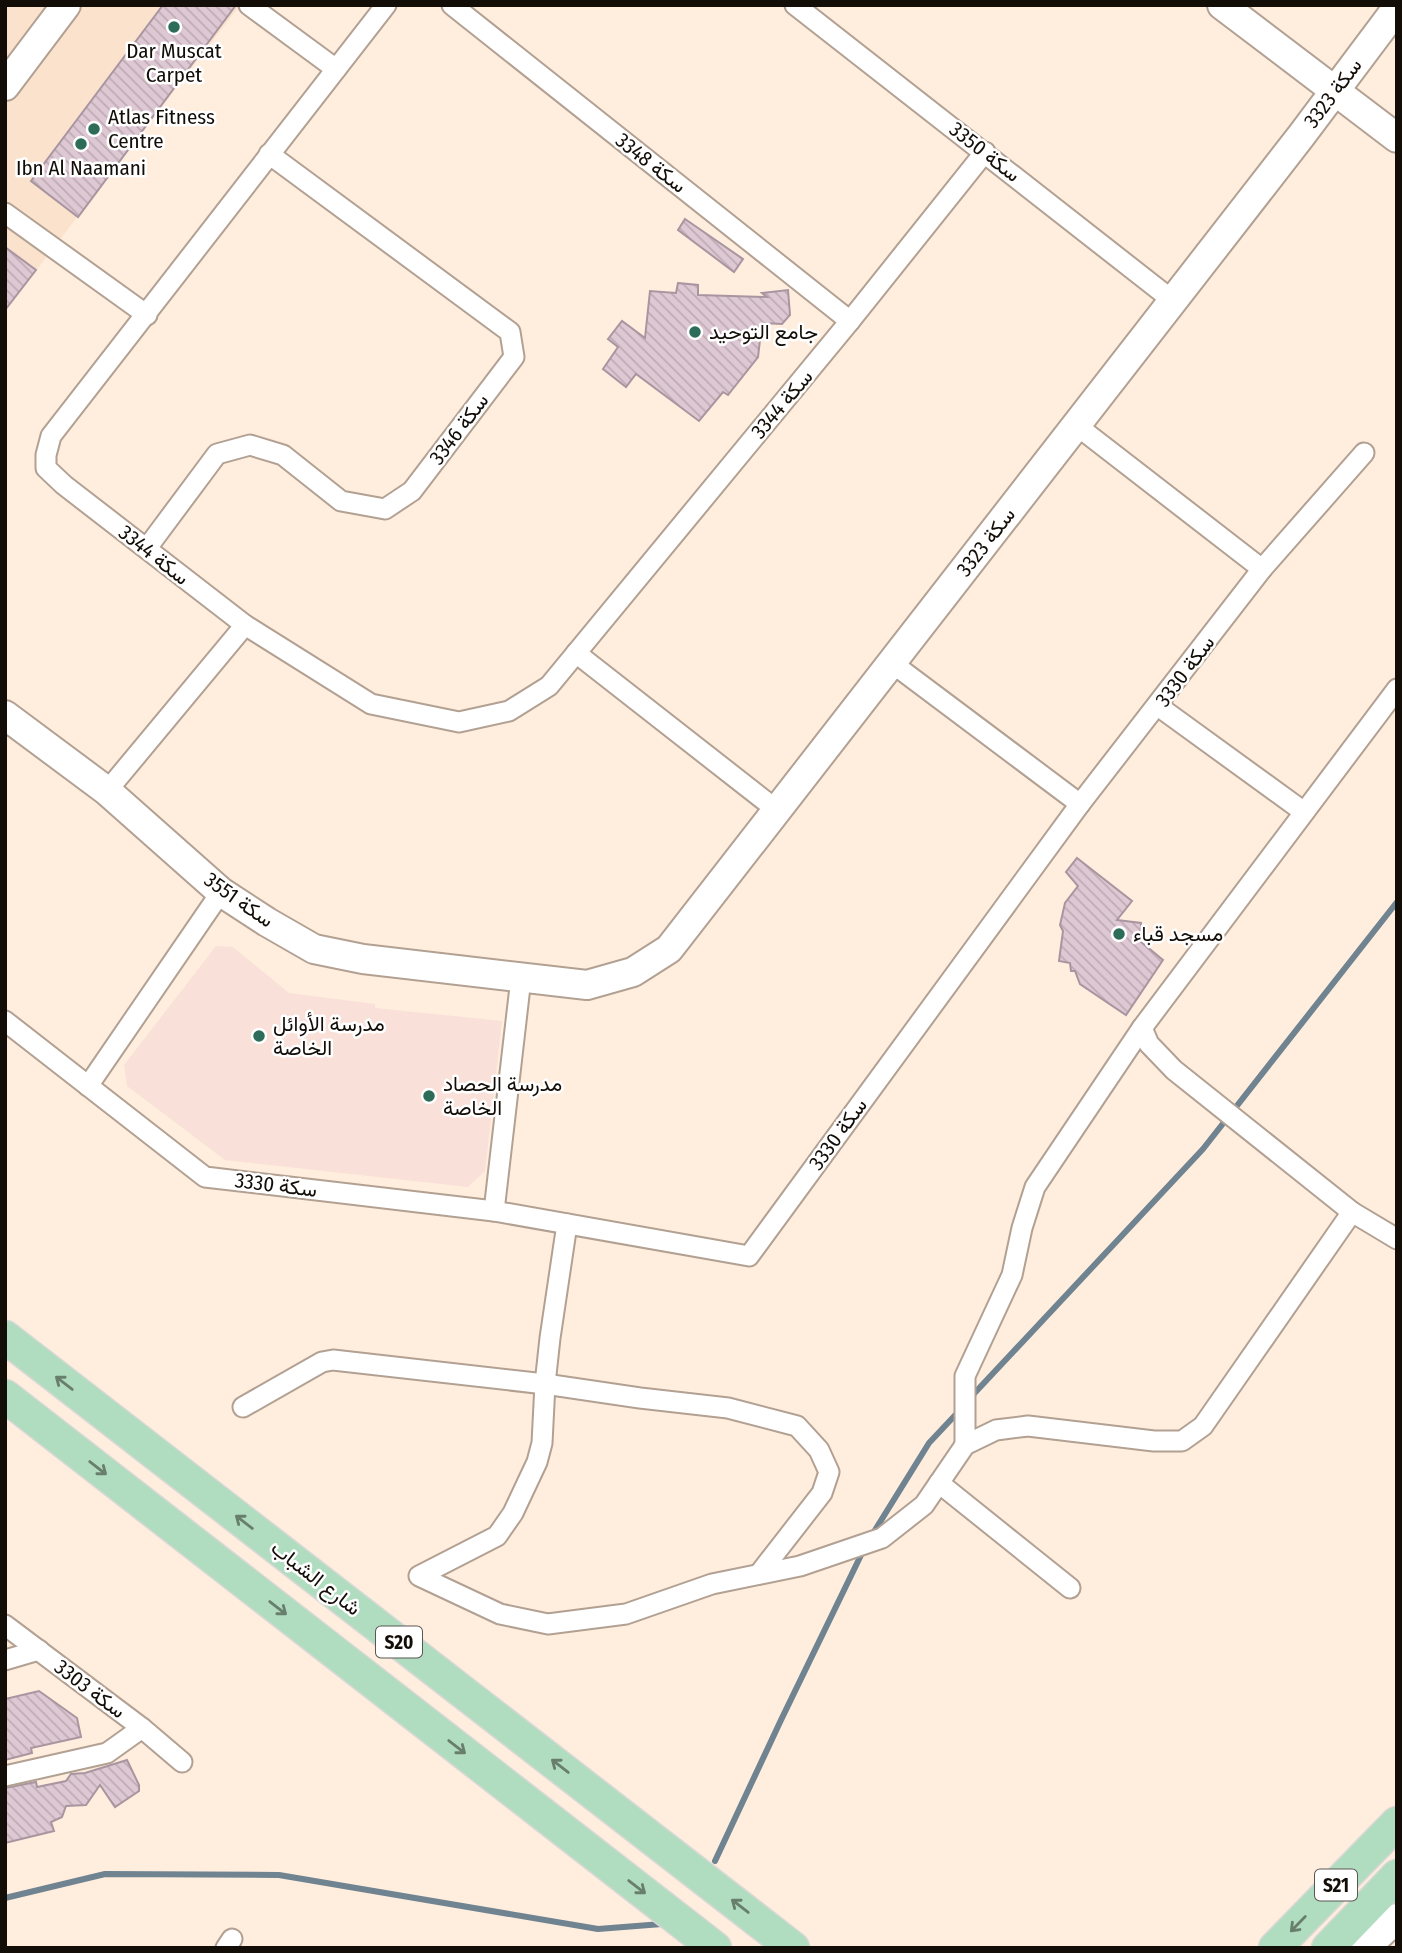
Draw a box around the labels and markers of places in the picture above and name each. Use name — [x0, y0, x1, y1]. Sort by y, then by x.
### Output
marker: Dar Muscat Carpet — [166, 19, 182, 35]
place label: Dar Muscat Carpet — [126, 38, 222, 88]
place label: Atlas Fitness Centre — [108, 104, 215, 154]
marker: Atlas Fitness Centre — [86, 121, 102, 137]
marker: Ibn Al Naamani — [73, 136, 89, 152]
place label: Ibn Al Naamani — [16, 155, 146, 181]
place label: جامع التوحيد — [709, 319, 818, 346]
marker: جامع التوحيد — [687, 324, 703, 340]
place label: مسجد قباء — [1133, 921, 1223, 947]
marker: مسجد قباء — [1111, 926, 1127, 942]
place label: مدرسة الأوائل الخاصة — [273, 1011, 385, 1061]
marker: مدرسة الأوائل الخاصة — [251, 1028, 267, 1044]
place label: مدرسة الحصاد الخاصة — [443, 1071, 562, 1121]
marker: مدرسة الحصاد الخاصة — [421, 1088, 437, 1104]

